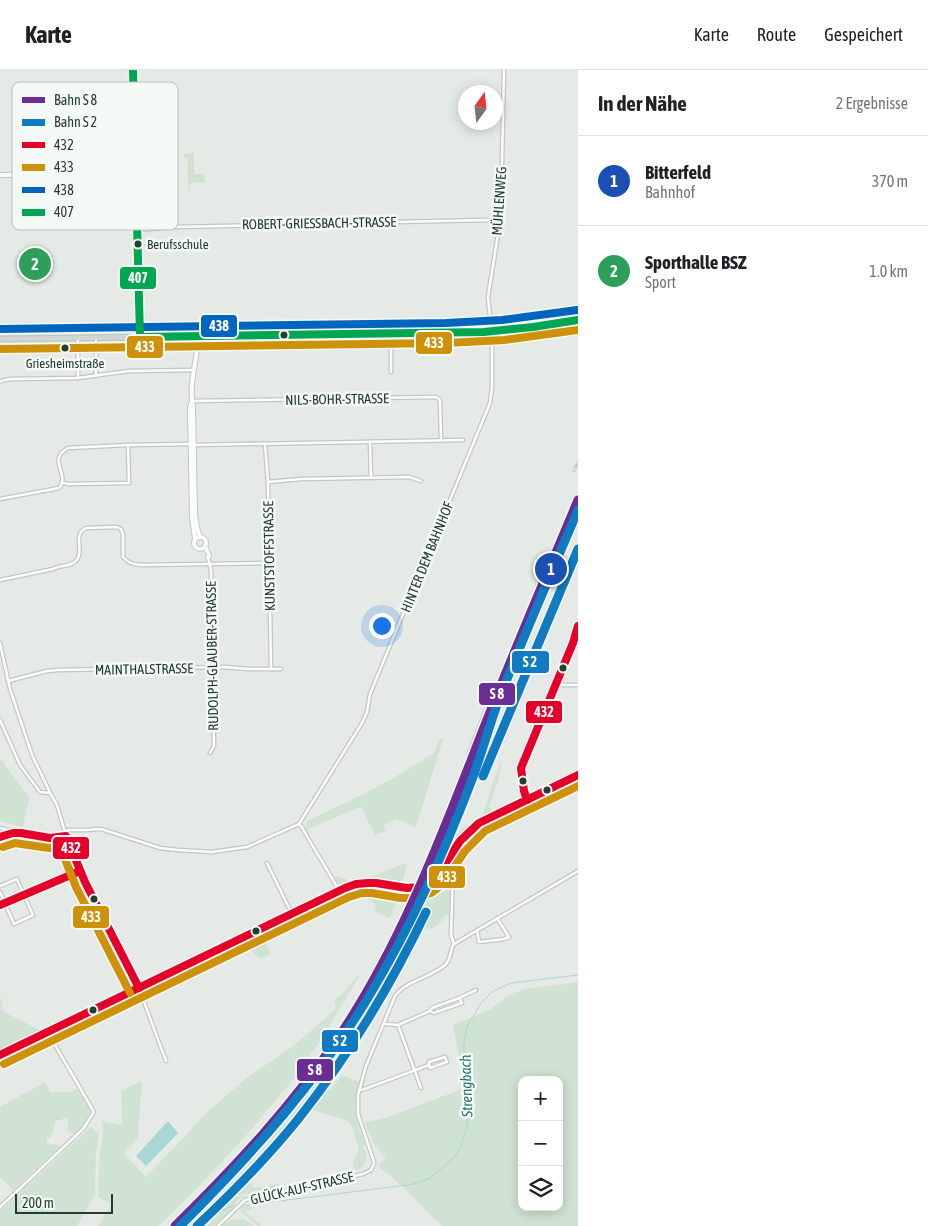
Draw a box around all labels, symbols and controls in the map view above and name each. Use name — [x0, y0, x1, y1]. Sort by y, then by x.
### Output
text: Karte — [25, 21, 72, 48]
text: Karte — [694, 24, 729, 45]
text: Route — [757, 24, 796, 45]
text: Gespeichert — [824, 24, 903, 45]
legend — [12, 82, 178, 230]
north arrow — [458, 85, 503, 130]
text: In der Nähe — [598, 91, 687, 115]
text: Bahn S 8 — [54, 92, 97, 108]
text: 2 Ergebnisse — [836, 94, 908, 112]
text: Bahn S 2 — [54, 114, 97, 130]
text: 432 — [54, 137, 74, 153]
text: 433 — [54, 159, 74, 175]
text: Bitterfeld — [645, 161, 711, 183]
street label: MÜHLENWEG — [489, 166, 509, 236]
text: 1 — [610, 172, 618, 190]
text: 370 m — [872, 172, 908, 190]
text: 438 — [54, 182, 74, 198]
text: Bahnhof — [645, 183, 695, 201]
text: 407 — [54, 204, 74, 220]
street label: ROBERT-GRIESSBACH-STRASSE — [242, 214, 396, 232]
place label: Berufsschule — [147, 237, 209, 252]
marker: Berufsschule — [133, 239, 143, 249]
pin: 2 — [19, 245, 51, 283]
text: Sporthalle BSZ — [645, 251, 747, 273]
text: 2 — [610, 262, 618, 280]
text: 1.0 km — [869, 262, 908, 280]
line badge: 407 — [119, 266, 157, 290]
text: 407 — [127, 270, 148, 286]
text: Sport — [645, 273, 676, 291]
line badge: 438 — [200, 314, 238, 338]
text: 438 — [208, 318, 229, 334]
unlabelled marker — [279, 330, 289, 340]
line badge: 433 — [415, 331, 453, 355]
line badge: 433 — [126, 335, 164, 359]
text: 433 — [423, 335, 444, 351]
text: 433 — [134, 339, 155, 355]
marker: Griesheimstraße — [60, 343, 70, 353]
place label: Griesheimstraße — [26, 356, 104, 371]
street label: NILS-BOHR-STRASSE — [285, 390, 389, 408]
street label: HINTER DEM BAHNHOF — [397, 499, 457, 615]
street label: KUNSTSTOFFSTRASSE — [260, 501, 278, 611]
pin: 1 — [535, 550, 567, 588]
street label: RUDOLPH-GLAUBER-STRASSE — [203, 581, 221, 731]
your location — [369, 613, 395, 639]
line badge: S 2 — [511, 650, 550, 674]
text: S 2 — [523, 654, 538, 670]
street label: MAINTHALSTRASSE — [95, 660, 193, 678]
unlabelled marker — [558, 663, 568, 673]
line badge: S 8 — [478, 682, 516, 706]
text: S 8 — [490, 686, 505, 702]
line badge: 432 — [525, 700, 563, 724]
text: 432 — [533, 704, 554, 720]
unlabelled marker — [518, 776, 528, 786]
unlabelled marker — [542, 785, 552, 795]
line badge: 432 — [52, 836, 90, 860]
text: 432 — [60, 840, 81, 856]
line badge: 433 — [428, 865, 466, 889]
text: 433 — [436, 869, 457, 885]
unlabelled marker — [89, 894, 99, 904]
line badge: 433 — [72, 905, 110, 929]
text: 433 — [80, 909, 101, 925]
unlabelled marker — [251, 926, 261, 936]
unlabelled marker — [88, 1005, 98, 1015]
line badge: S 2 — [321, 1029, 359, 1053]
text: S 2 — [333, 1033, 348, 1049]
water label: Strengbach — [456, 1054, 476, 1119]
line badge: S 8 — [296, 1058, 334, 1082]
text: S 8 — [308, 1062, 323, 1078]
map controls — [518, 1076, 563, 1211]
button: + — [518, 1076, 563, 1121]
button: − — [518, 1121, 563, 1166]
button: layers — [518, 1166, 563, 1211]
street label: GLÜCK-AUF-STRASSE — [249, 1168, 355, 1208]
scale bar — [15, 1191, 112, 1214]
text: 200 m — [22, 1195, 54, 1211]

